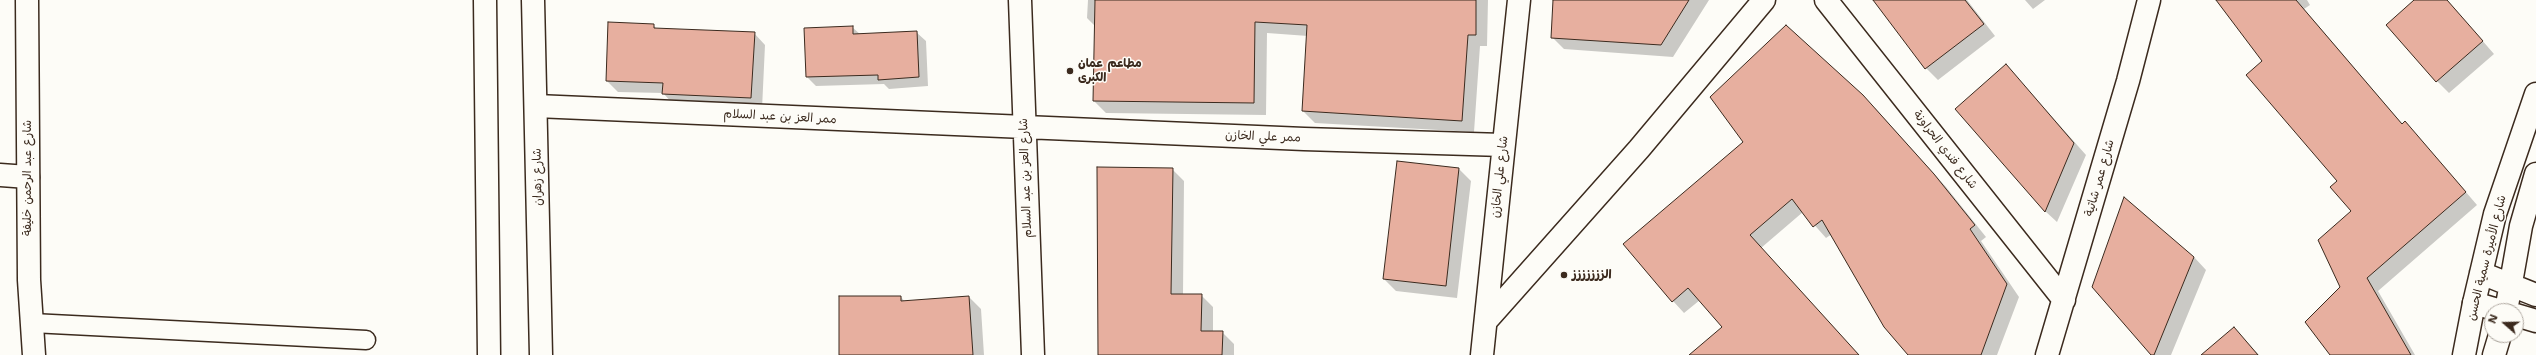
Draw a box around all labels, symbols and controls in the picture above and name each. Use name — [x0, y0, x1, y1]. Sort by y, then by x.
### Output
place label: مطاعم عمان الكبرى — [1078, 57, 1142, 85]
marker: مطاعم عمان الكبرى — [1065, 66, 1075, 76]
street label: ممر العز بن عبد السلام — [723, 107, 837, 127]
street label: شارع فندي الحراونة — [1910, 108, 1980, 192]
street label: شارع العز بن عبد السلام — [1017, 118, 1035, 238]
street label: شارع عبد الرحمن خليفة — [21, 120, 35, 236]
street label: ممر علي الخازن — [1225, 128, 1301, 146]
street label: شارع علي الخازن — [1489, 135, 1511, 219]
street label: شارع عمر شاتية — [2082, 138, 2118, 218]
street label: شارع زهران — [530, 148, 546, 206]
street label: شارع الأميرة سمية الحسن — [2464, 194, 2510, 322]
place label: الززززززز — [1572, 268, 1611, 282]
marker: الززززززز — [1559, 270, 1569, 280]
north arrow — [2484, 303, 2524, 343]
text: N — [2485, 312, 2502, 326]

